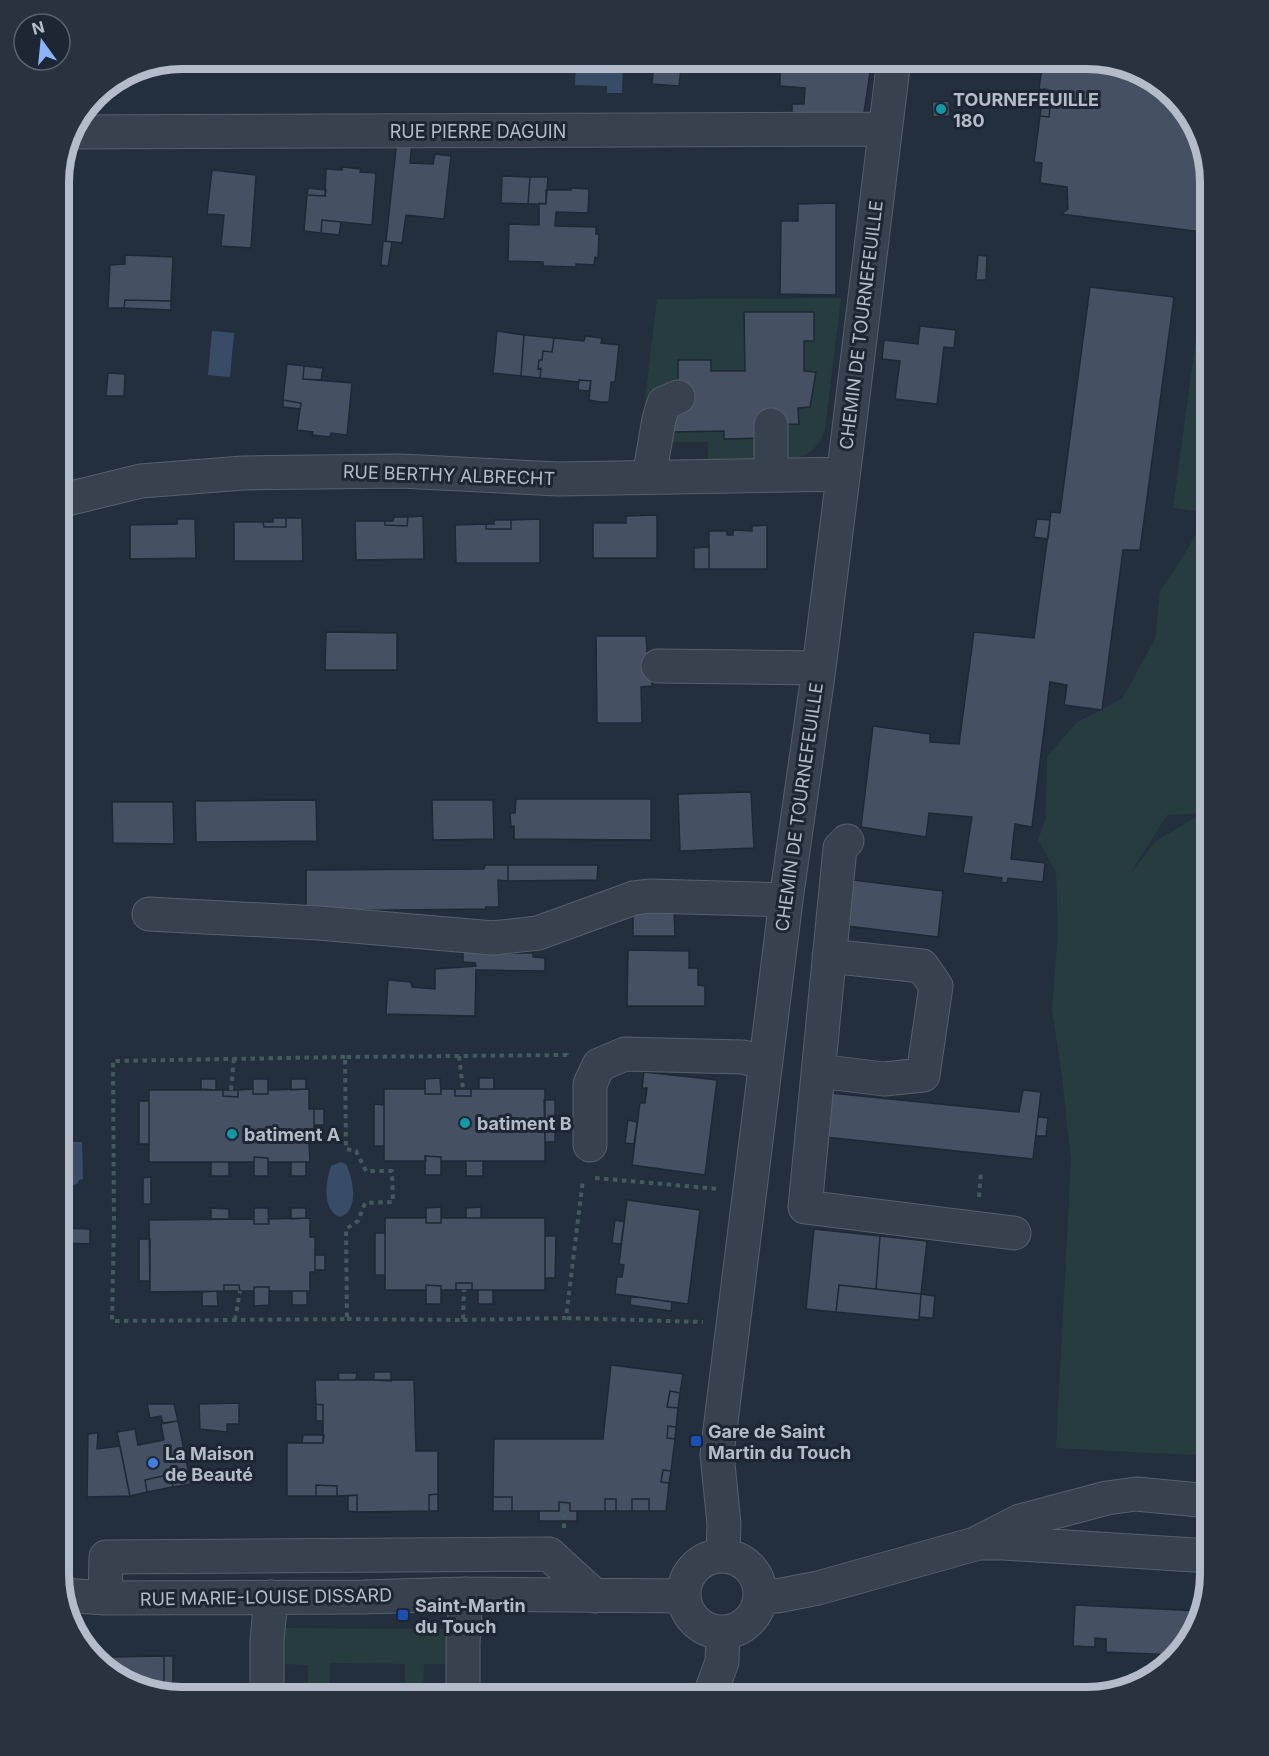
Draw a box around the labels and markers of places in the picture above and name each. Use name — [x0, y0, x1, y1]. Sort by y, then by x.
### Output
place label: TOURNEFEUILLE 180 — [953, 89, 1099, 131]
marker: TOURNEFEUILLE 180 — [934, 102, 948, 116]
place label: batiment B — [477, 1113, 572, 1134]
marker: batiment B — [458, 1116, 472, 1130]
place label: batiment A — [244, 1124, 340, 1145]
marker: batiment A — [225, 1127, 239, 1141]
place label: Gare de Saint Martin du Touch — [708, 1421, 851, 1463]
marker: Gare de Saint Martin du Touch — [689, 1434, 703, 1448]
place label: La Maison de Beauté — [165, 1443, 254, 1485]
marker: La Maison de Beauté — [146, 1456, 160, 1470]
place label: Saint-Martin du Touch — [415, 1595, 526, 1637]
marker: Saint-Martin du Touch — [396, 1608, 410, 1622]

